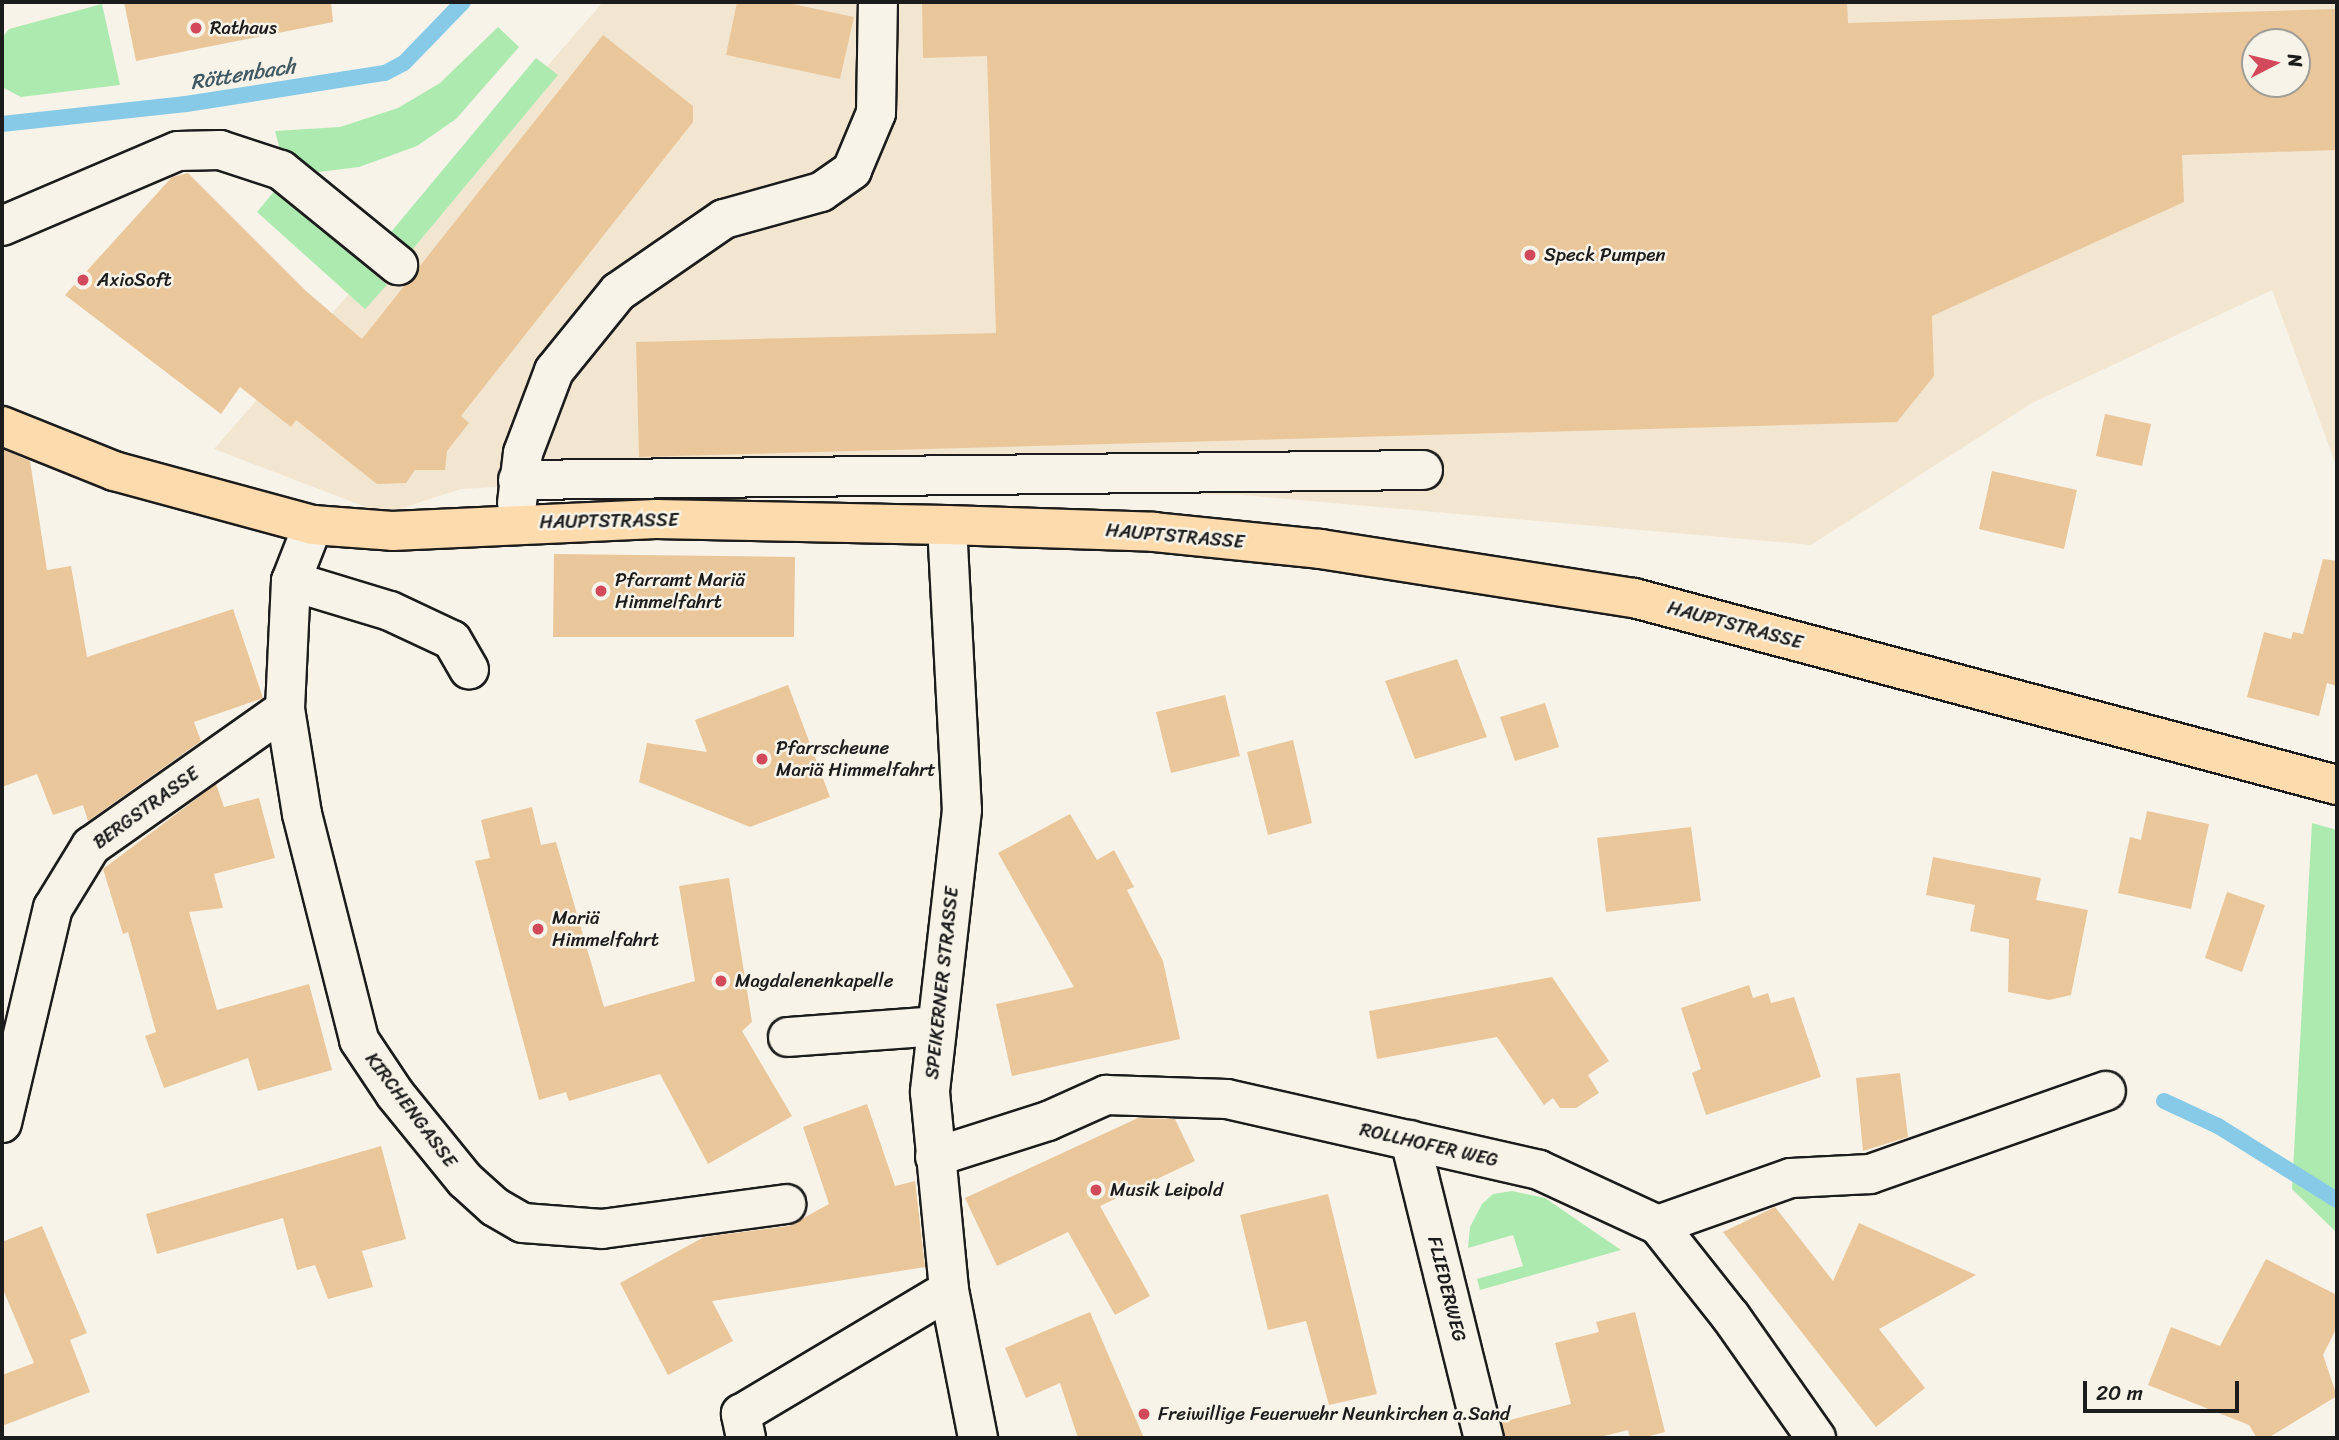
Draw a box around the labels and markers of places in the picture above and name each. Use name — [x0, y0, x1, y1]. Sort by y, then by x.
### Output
place label: Rathaus — [210, 17, 277, 39]
marker: Rathaus — [188, 20, 204, 36]
place label: Speck Pumpen — [1544, 244, 1667, 266]
marker: Speck Pumpen — [1522, 247, 1538, 263]
place label: AxioSoft — [97, 269, 171, 291]
marker: AxioSoft — [75, 272, 91, 288]
place label: Pfarramt Mariä Himmelfahrt — [615, 569, 745, 613]
marker: Pfarramt Mariä Himmelfahrt — [593, 583, 609, 599]
place label: Pfarrscheune Mariä Himmelfahrt — [776, 737, 936, 781]
marker: Pfarrscheune Mariä Himmelfahrt — [754, 751, 770, 767]
place label: Mariä Himmelfahrt — [552, 907, 659, 951]
marker: Mariä Himmelfahrt — [530, 921, 546, 937]
place label: Magdalenenkapelle — [735, 970, 893, 992]
marker: Magdalenenkapelle — [713, 973, 729, 989]
place label: Musik Leipold — [1110, 1179, 1223, 1201]
marker: Musik Leipold — [1088, 1182, 1104, 1198]
place label: Freiwillige Feuerwehr Neunkirchen a.Sand — [1158, 1403, 1511, 1425]
marker: Freiwillige Feuerwehr Neunkirchen a.Sand — [1136, 1406, 1152, 1422]

